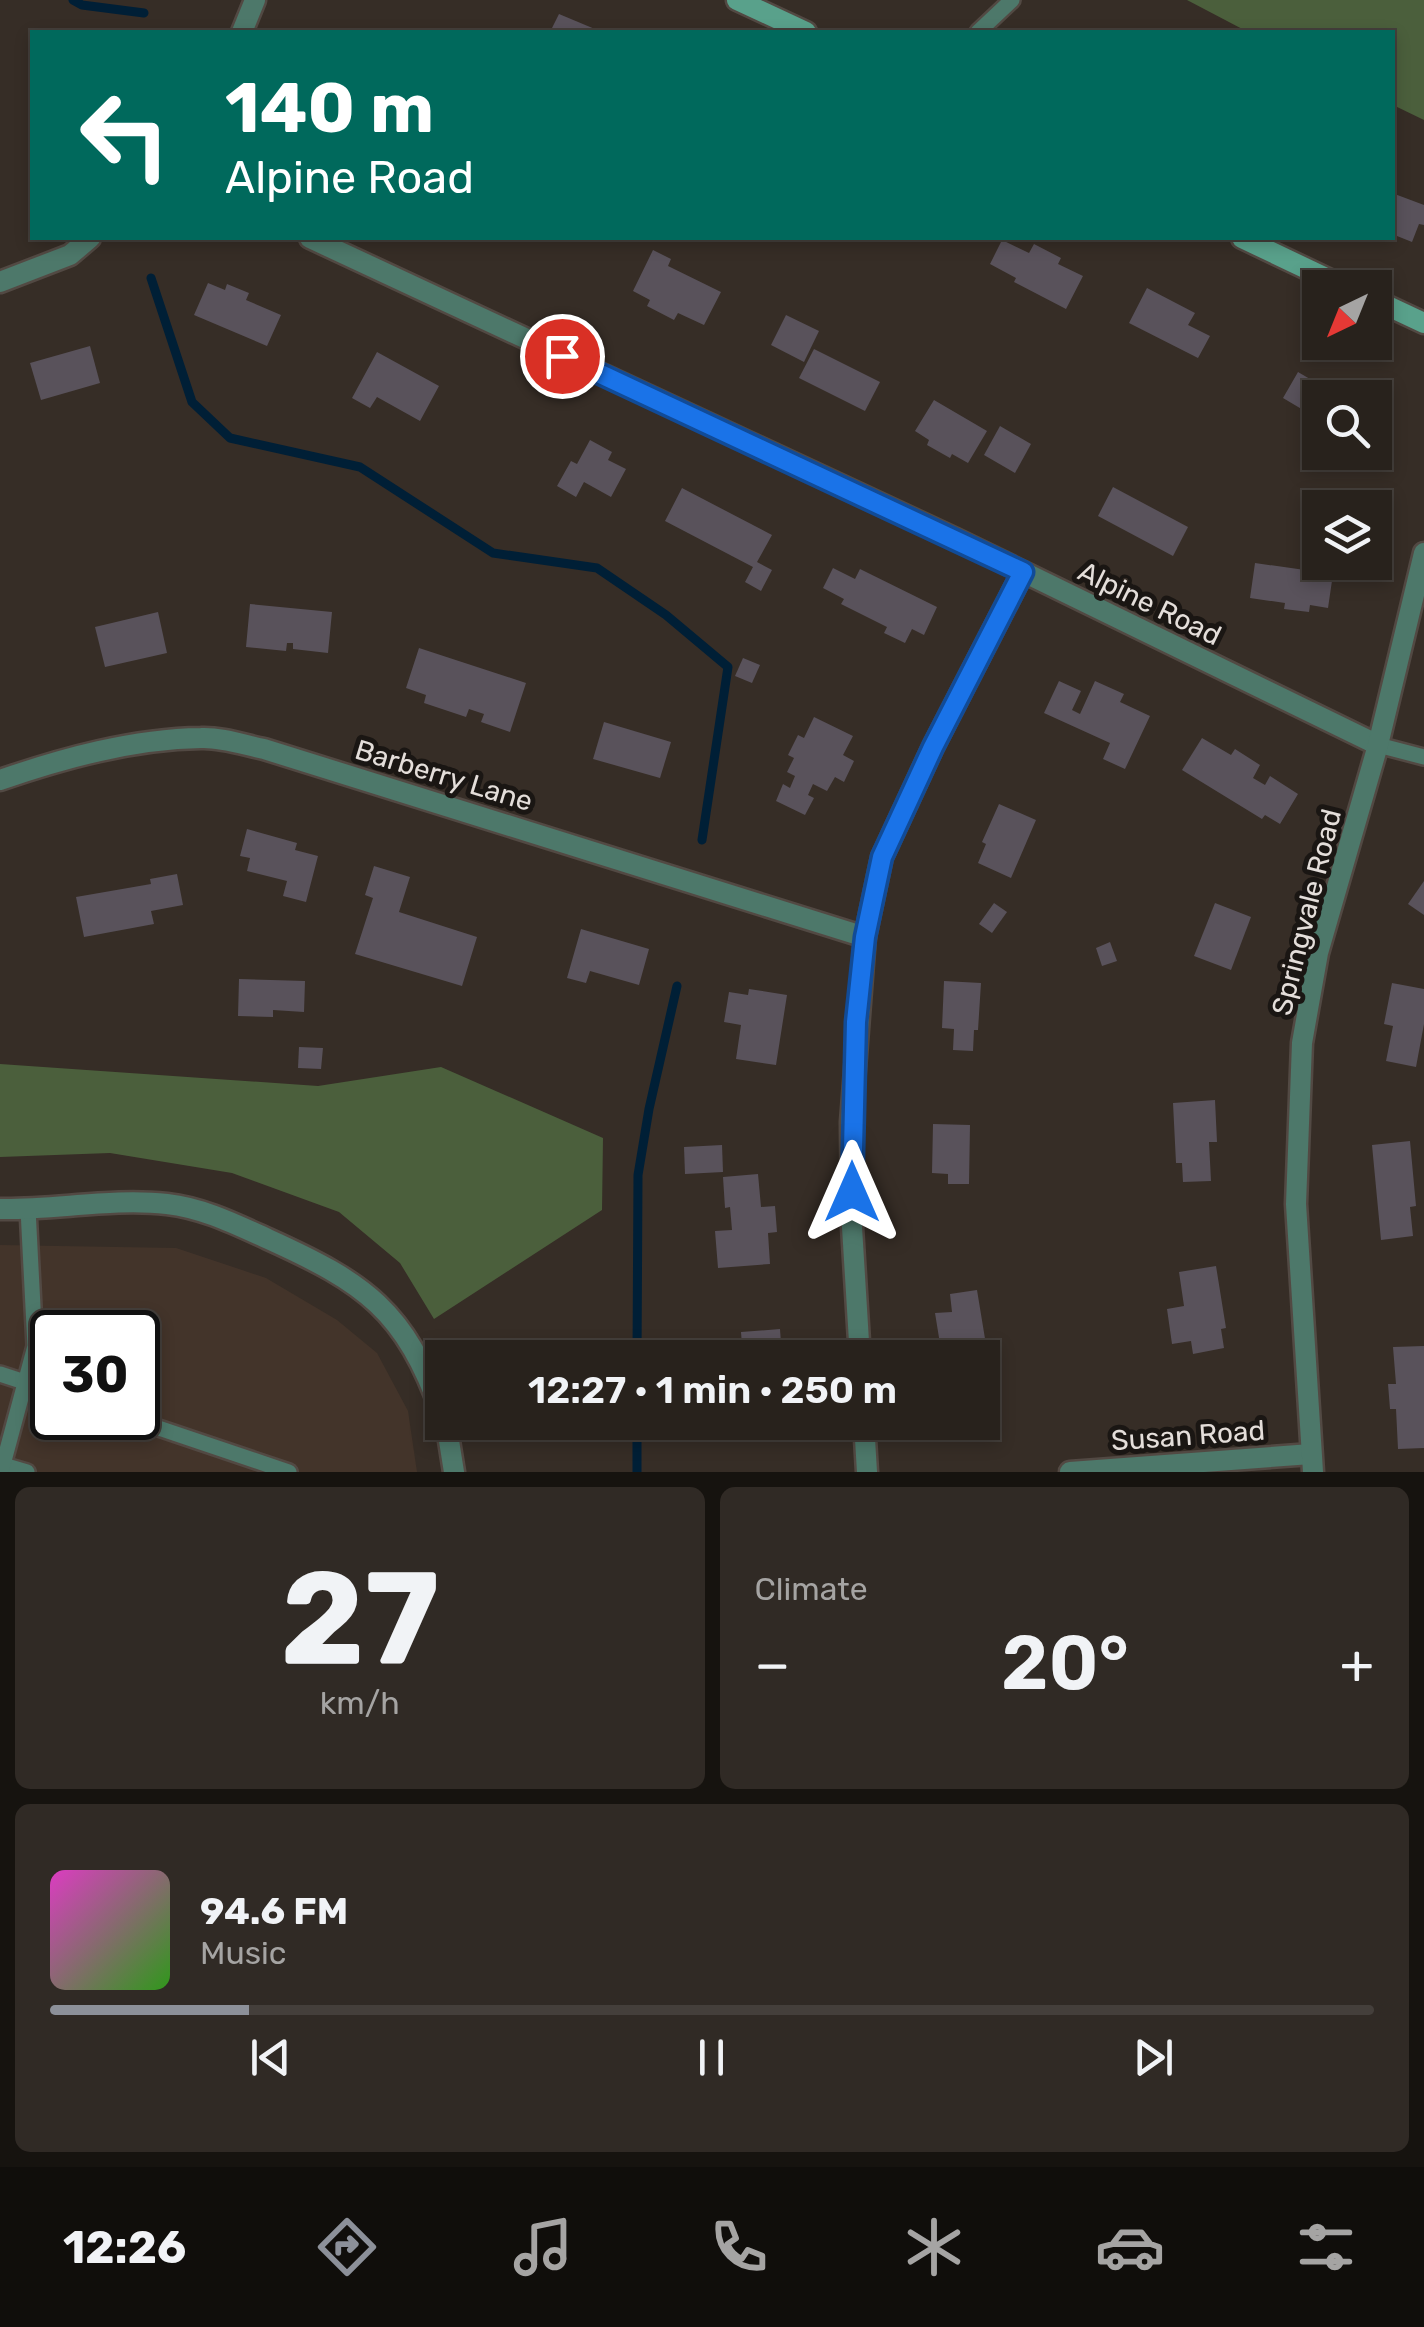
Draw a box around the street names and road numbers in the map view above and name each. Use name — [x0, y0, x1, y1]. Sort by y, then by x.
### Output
street label: Alpine Road — [1073, 555, 1227, 652]
street label: Barberry Lane — [351, 733, 537, 818]
street label: Springvale Road — [1265, 806, 1348, 1019]
street label: Susan Road — [1110, 1414, 1266, 1457]

